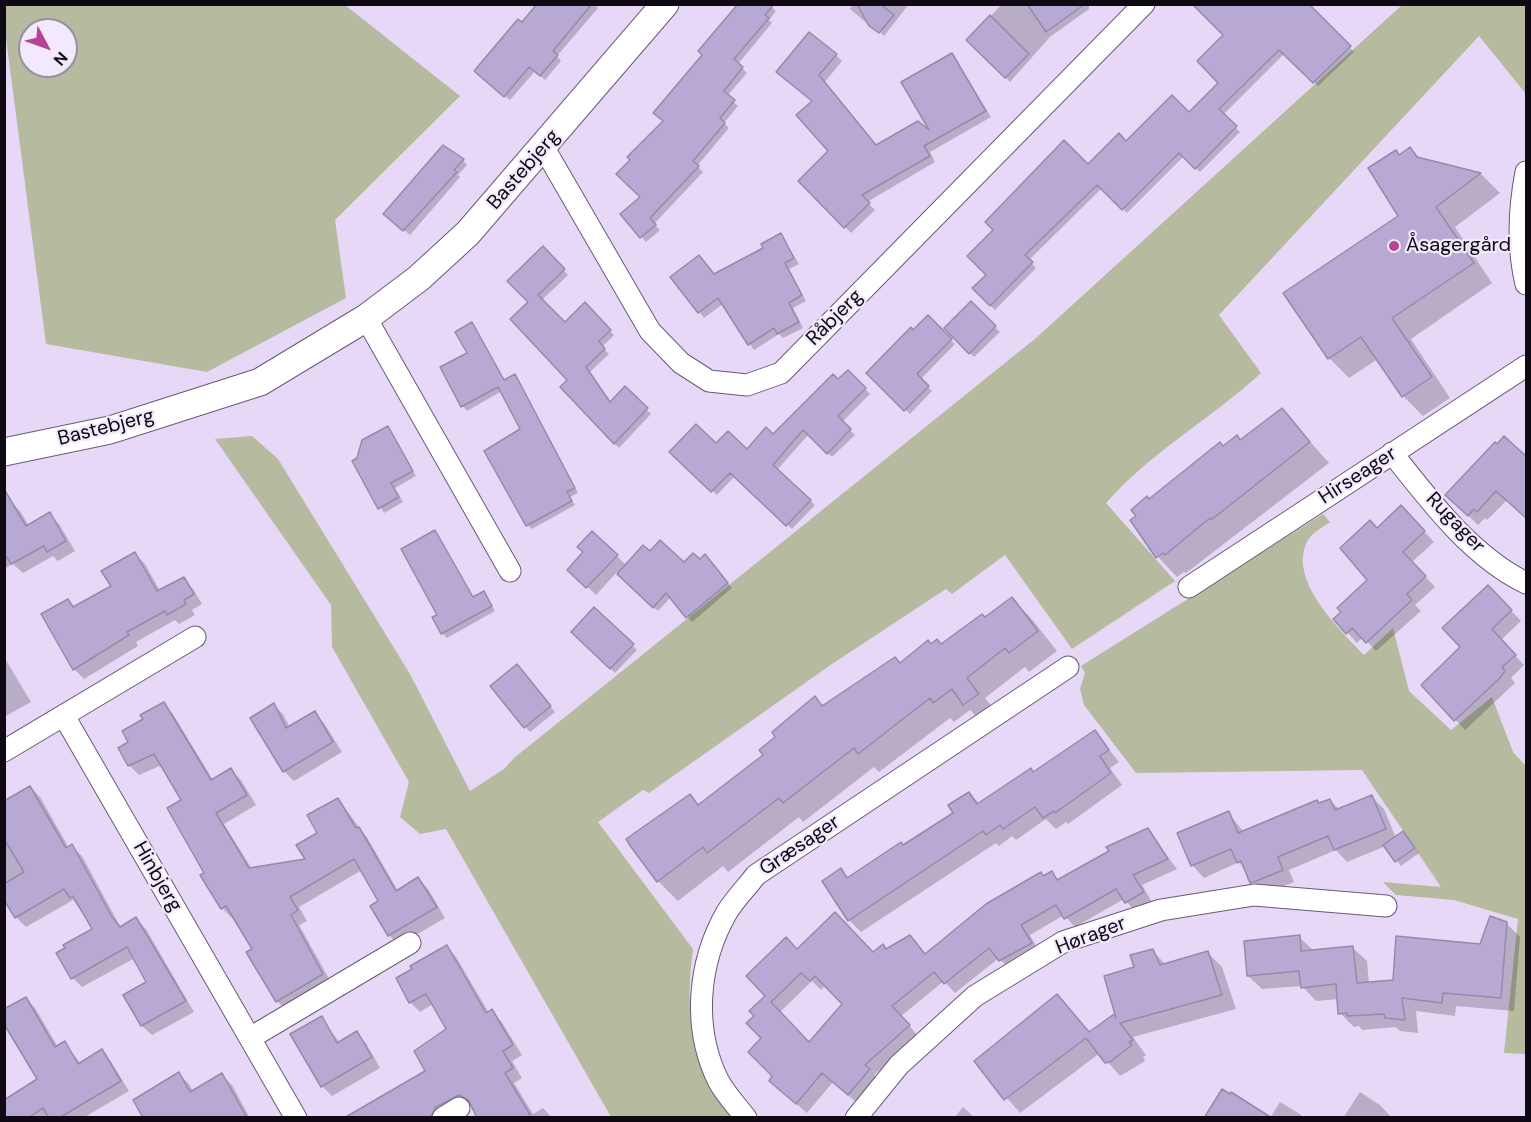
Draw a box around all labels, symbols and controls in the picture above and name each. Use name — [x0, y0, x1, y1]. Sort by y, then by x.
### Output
north arrow — [18, 18, 78, 78]
text: N — [49, 48, 72, 70]
street label: Bastebjerg — [483, 125, 565, 215]
place label: Åsagergård — [1406, 234, 1511, 258]
marker: Åsagergård — [1387, 239, 1401, 253]
street label: Råbjerg — [802, 285, 868, 351]
street label: Bastebjerg — [55, 404, 157, 452]
street label: Hirseager — [1315, 442, 1401, 510]
street label: Rugager — [1420, 488, 1490, 558]
street label: Græsager — [755, 811, 845, 881]
street label: Hinbjerg — [127, 838, 187, 916]
street label: Hørager — [1052, 912, 1130, 960]

